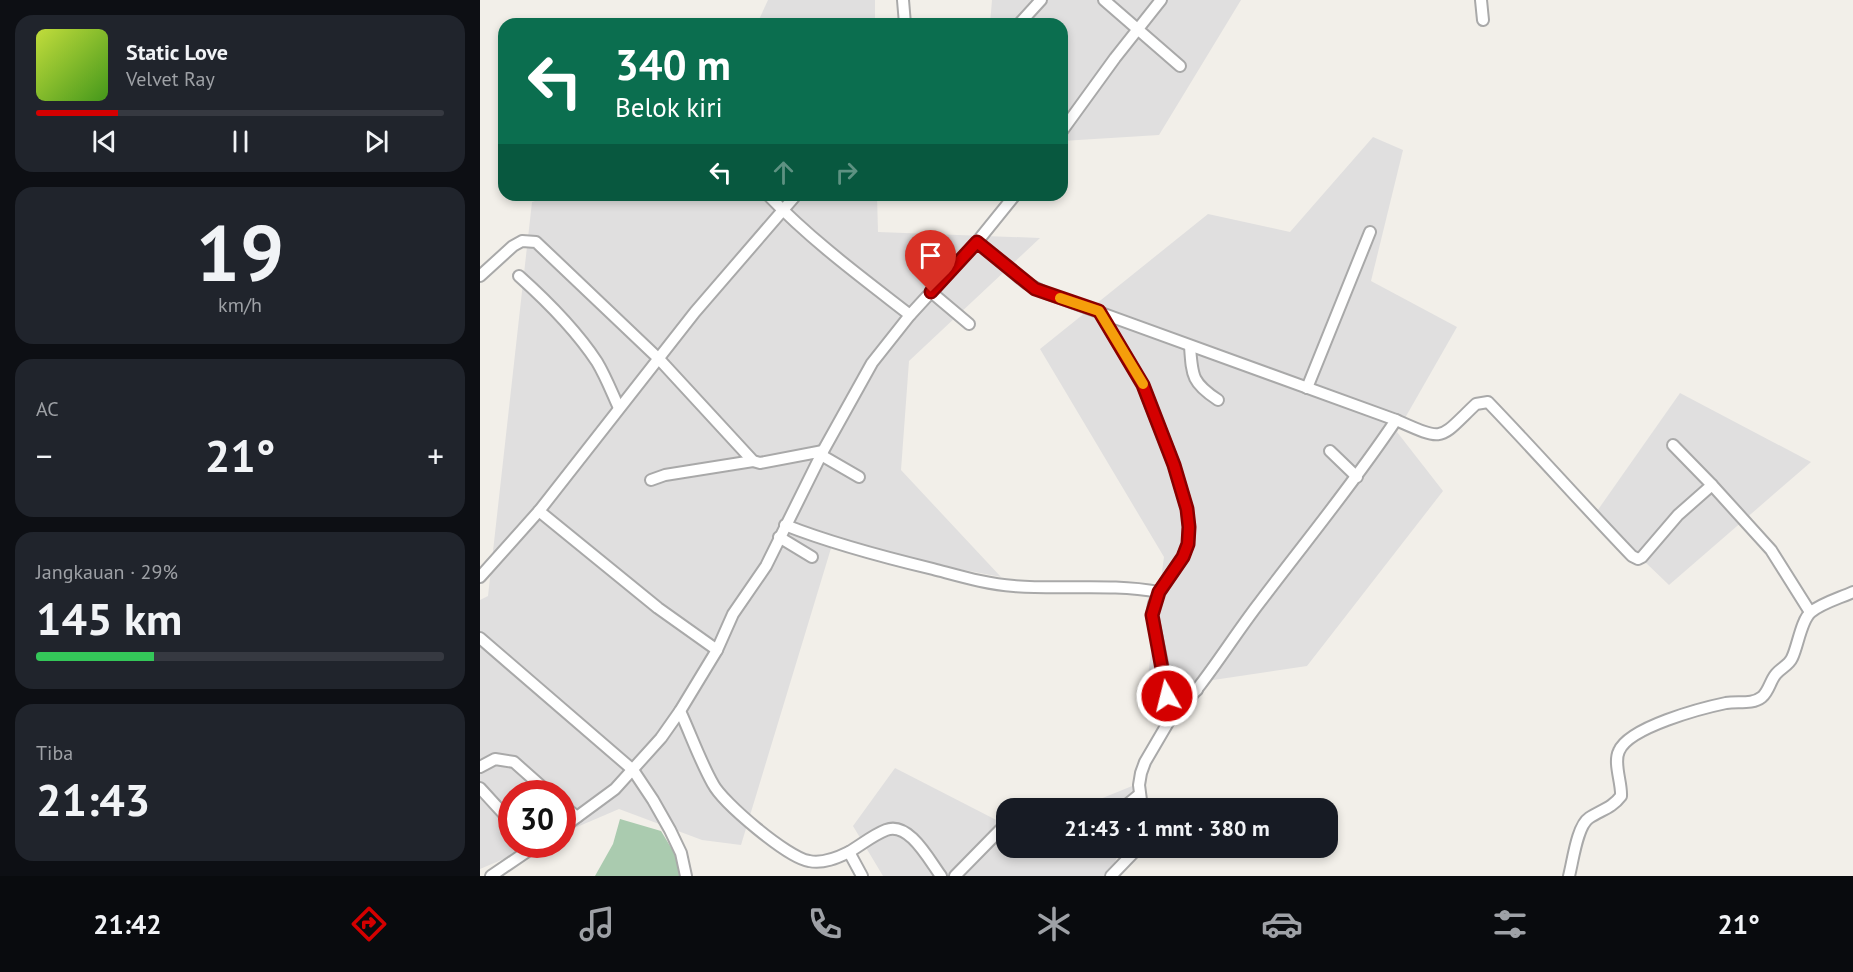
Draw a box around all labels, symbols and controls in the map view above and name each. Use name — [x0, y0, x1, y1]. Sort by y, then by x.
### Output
text: 340 m — [615, 37, 731, 92]
text: Static Love — [126, 38, 228, 66]
icon: left — [516, 42, 594, 120]
text: Velvet Ray — [126, 66, 215, 92]
text: Belok kiri — [615, 90, 723, 124]
icon: previous — [88, 125, 121, 158]
icon: pause — [224, 125, 257, 158]
icon: next — [360, 125, 393, 158]
icon: left — [704, 156, 737, 189]
icon: ahead — [767, 156, 800, 189]
icon: right — [830, 156, 863, 189]
text: 19 — [196, 202, 284, 303]
pin — [905, 230, 956, 292]
icon: arrive — [914, 239, 947, 272]
text: km/h — [218, 292, 262, 318]
text: AC — [36, 396, 59, 422]
text: 21° — [205, 426, 275, 484]
text: − — [36, 434, 53, 477]
text: + — [427, 434, 444, 477]
text: Jangkauan · 29% — [36, 559, 178, 585]
text: 145 km — [36, 589, 182, 647]
position arrow — [1135, 664, 1199, 728]
text: Tiba — [36, 740, 73, 766]
text: 21:43 — [36, 770, 150, 828]
speed limit sign: 30 — [498, 780, 576, 858]
text: 21:43 · 1 mnt · 380 m — [1064, 814, 1270, 842]
icon: directions — [348, 903, 390, 945]
icon: music — [576, 903, 618, 945]
icon: phone — [804, 903, 846, 945]
icon: climate — [1033, 903, 1075, 945]
icon: car — [1261, 903, 1303, 945]
icon: filters — [1489, 903, 1531, 945]
text: 21:42 — [93, 907, 162, 941]
text: 21° — [1717, 907, 1760, 941]

